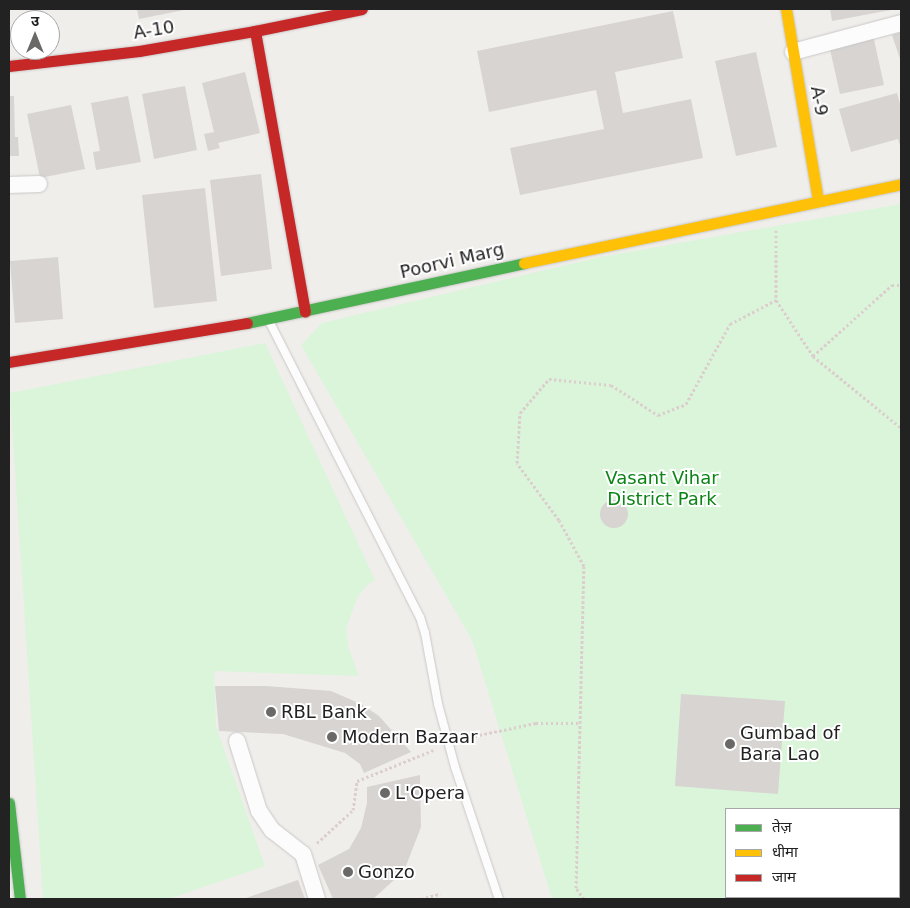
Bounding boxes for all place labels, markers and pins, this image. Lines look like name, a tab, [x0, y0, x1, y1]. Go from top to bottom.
place label: RBL Bank	[281, 701, 367, 723]
marker: RBL Bank	[265, 706, 277, 718]
place label: Gumbad of Bara Lao	[740, 723, 840, 766]
place label: Modern Bazaar	[342, 726, 478, 748]
marker: Modern Bazaar	[326, 731, 338, 743]
marker: Gumbad of Bara Lao	[724, 738, 736, 750]
place label: L'Opera	[395, 782, 465, 804]
marker: L'Opera	[379, 787, 391, 799]
place label: Gonzo	[358, 861, 415, 883]
marker: Gonzo	[342, 866, 354, 878]

